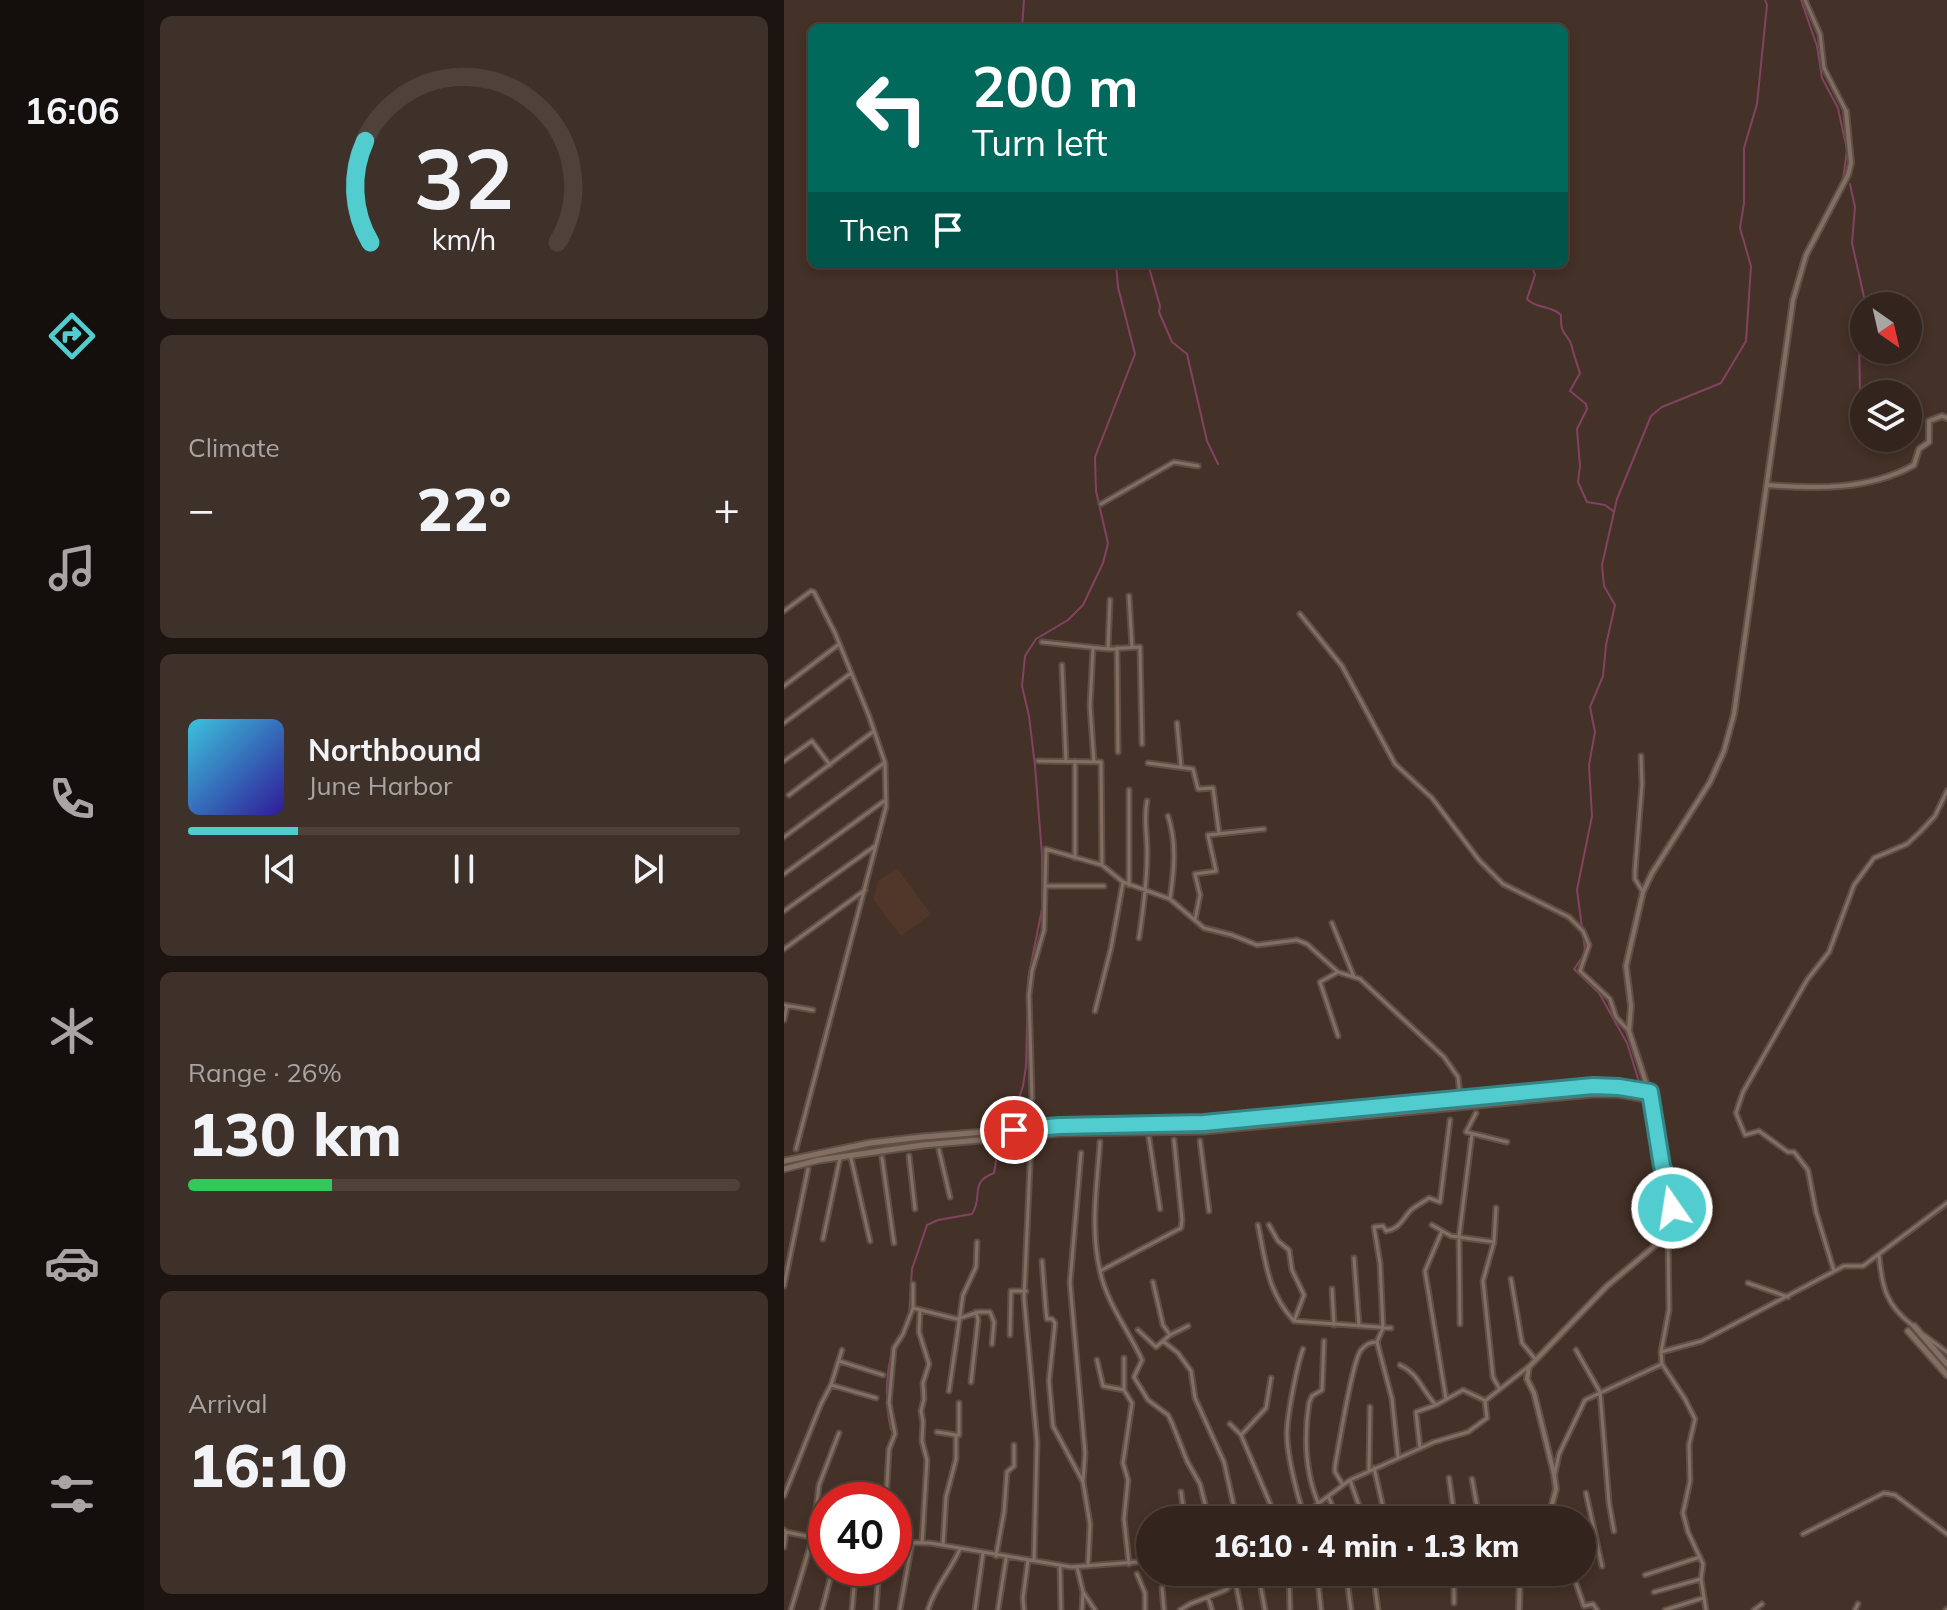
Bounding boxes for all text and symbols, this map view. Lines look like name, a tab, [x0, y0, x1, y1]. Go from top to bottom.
text: 200 m	[972, 51, 1139, 121]
icon: left	[840, 56, 944, 160]
text: 16:06	[24, 88, 120, 133]
text: Turn left	[972, 120, 1108, 165]
text: 32	[414, 125, 514, 230]
icon: arrive	[926, 208, 970, 252]
text: Then	[840, 211, 910, 249]
text: km/h	[432, 222, 496, 258]
north arrow	[1850, 292, 1922, 364]
map controls	[1850, 292, 1922, 452]
icon: directions	[44, 308, 100, 364]
button: layers	[1850, 380, 1922, 452]
text: Climate	[188, 431, 280, 464]
text: 22°	[416, 471, 512, 546]
text: −	[188, 481, 214, 536]
text: +	[714, 481, 740, 536]
icon: music	[44, 540, 100, 596]
text: Northbound	[308, 731, 481, 769]
text: June Harbor	[308, 769, 453, 802]
icon: phone	[44, 771, 100, 827]
icon: previous	[258, 847, 302, 891]
icon: pause	[442, 847, 486, 891]
icon: next	[626, 847, 670, 891]
icon: climate	[44, 1003, 100, 1059]
text: Range · 26%	[188, 1056, 342, 1089]
text: 130 km	[188, 1096, 402, 1171]
pin	[980, 1096, 1048, 1164]
icon: arrive	[992, 1108, 1036, 1152]
position arrow	[1630, 1166, 1714, 1250]
icon: car	[44, 1235, 100, 1291]
text: Arrival	[188, 1387, 268, 1420]
text: 16:10	[188, 1427, 348, 1502]
icon: filters	[44, 1466, 100, 1522]
speed limit sign: 40	[808, 1482, 912, 1586]
text: 16:10 · 4 min · 1.3 km	[1213, 1527, 1519, 1565]

